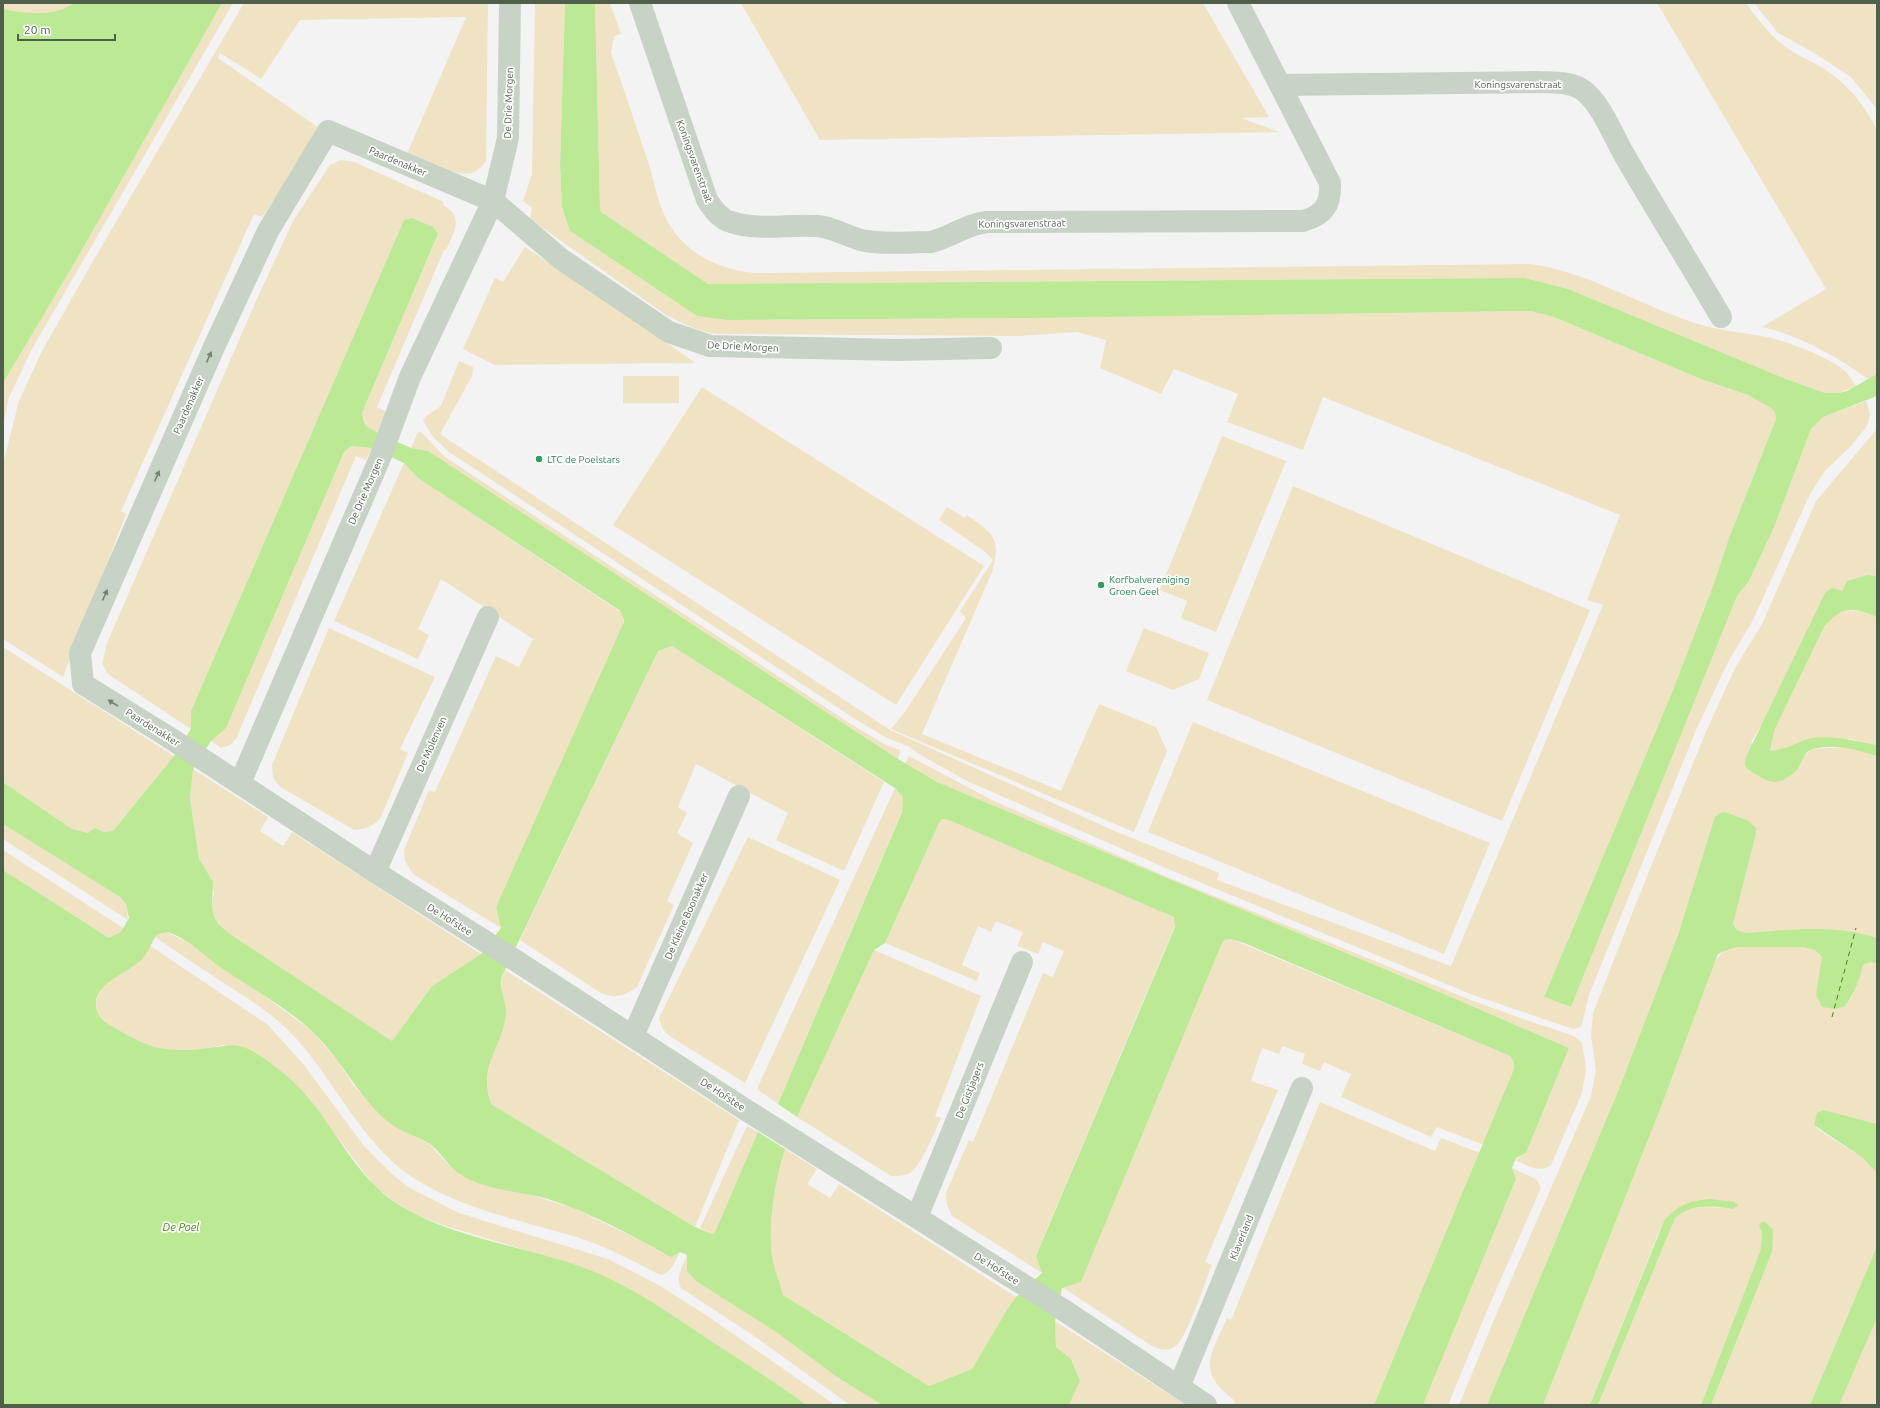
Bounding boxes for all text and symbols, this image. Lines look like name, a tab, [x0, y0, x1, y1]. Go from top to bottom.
scale bar	[18, 16, 115, 42]
text: 20 m	[24, 23, 51, 36]
street label: De Drie Morgen	[502, 67, 515, 139]
street label: Koningsvarenstraat	[1474, 79, 1562, 90]
street label: Koningsvarenstraat	[674, 118, 715, 204]
street label: Paardenakker	[367, 144, 428, 179]
street label: Koningsvarenstraat	[978, 217, 1066, 230]
street label: De Drie Morgen	[707, 339, 779, 354]
one-way arrow	[207, 350, 213, 362]
street label: Paardenakker	[171, 375, 206, 435]
marker: LTC de Poelstars	[534, 454, 544, 464]
place label: LTC de Poelstars	[547, 454, 620, 465]
street label: De Drie Morgen	[346, 456, 385, 526]
one-way arrow	[155, 469, 161, 481]
place label: Korfbalvereniging Groen Geel	[1109, 574, 1189, 597]
marker: Korfbalvereniging Groen Geel	[1096, 580, 1106, 590]
one-way arrow	[102, 589, 109, 601]
one-way arrow	[107, 699, 119, 706]
street label: Paardenakker	[124, 706, 182, 748]
street label: De Molenven	[414, 715, 449, 774]
street label: De Kleine Boonakker	[662, 871, 711, 961]
street label: De Hofstee	[425, 901, 474, 938]
street label: De Gistjagers	[953, 1061, 986, 1120]
street label: De Hofstee	[698, 1076, 747, 1113]
street label: Klaverland	[1227, 1213, 1255, 1261]
water label: De Poel	[163, 1221, 199, 1233]
street label: De Hofstee	[972, 1250, 1021, 1287]

